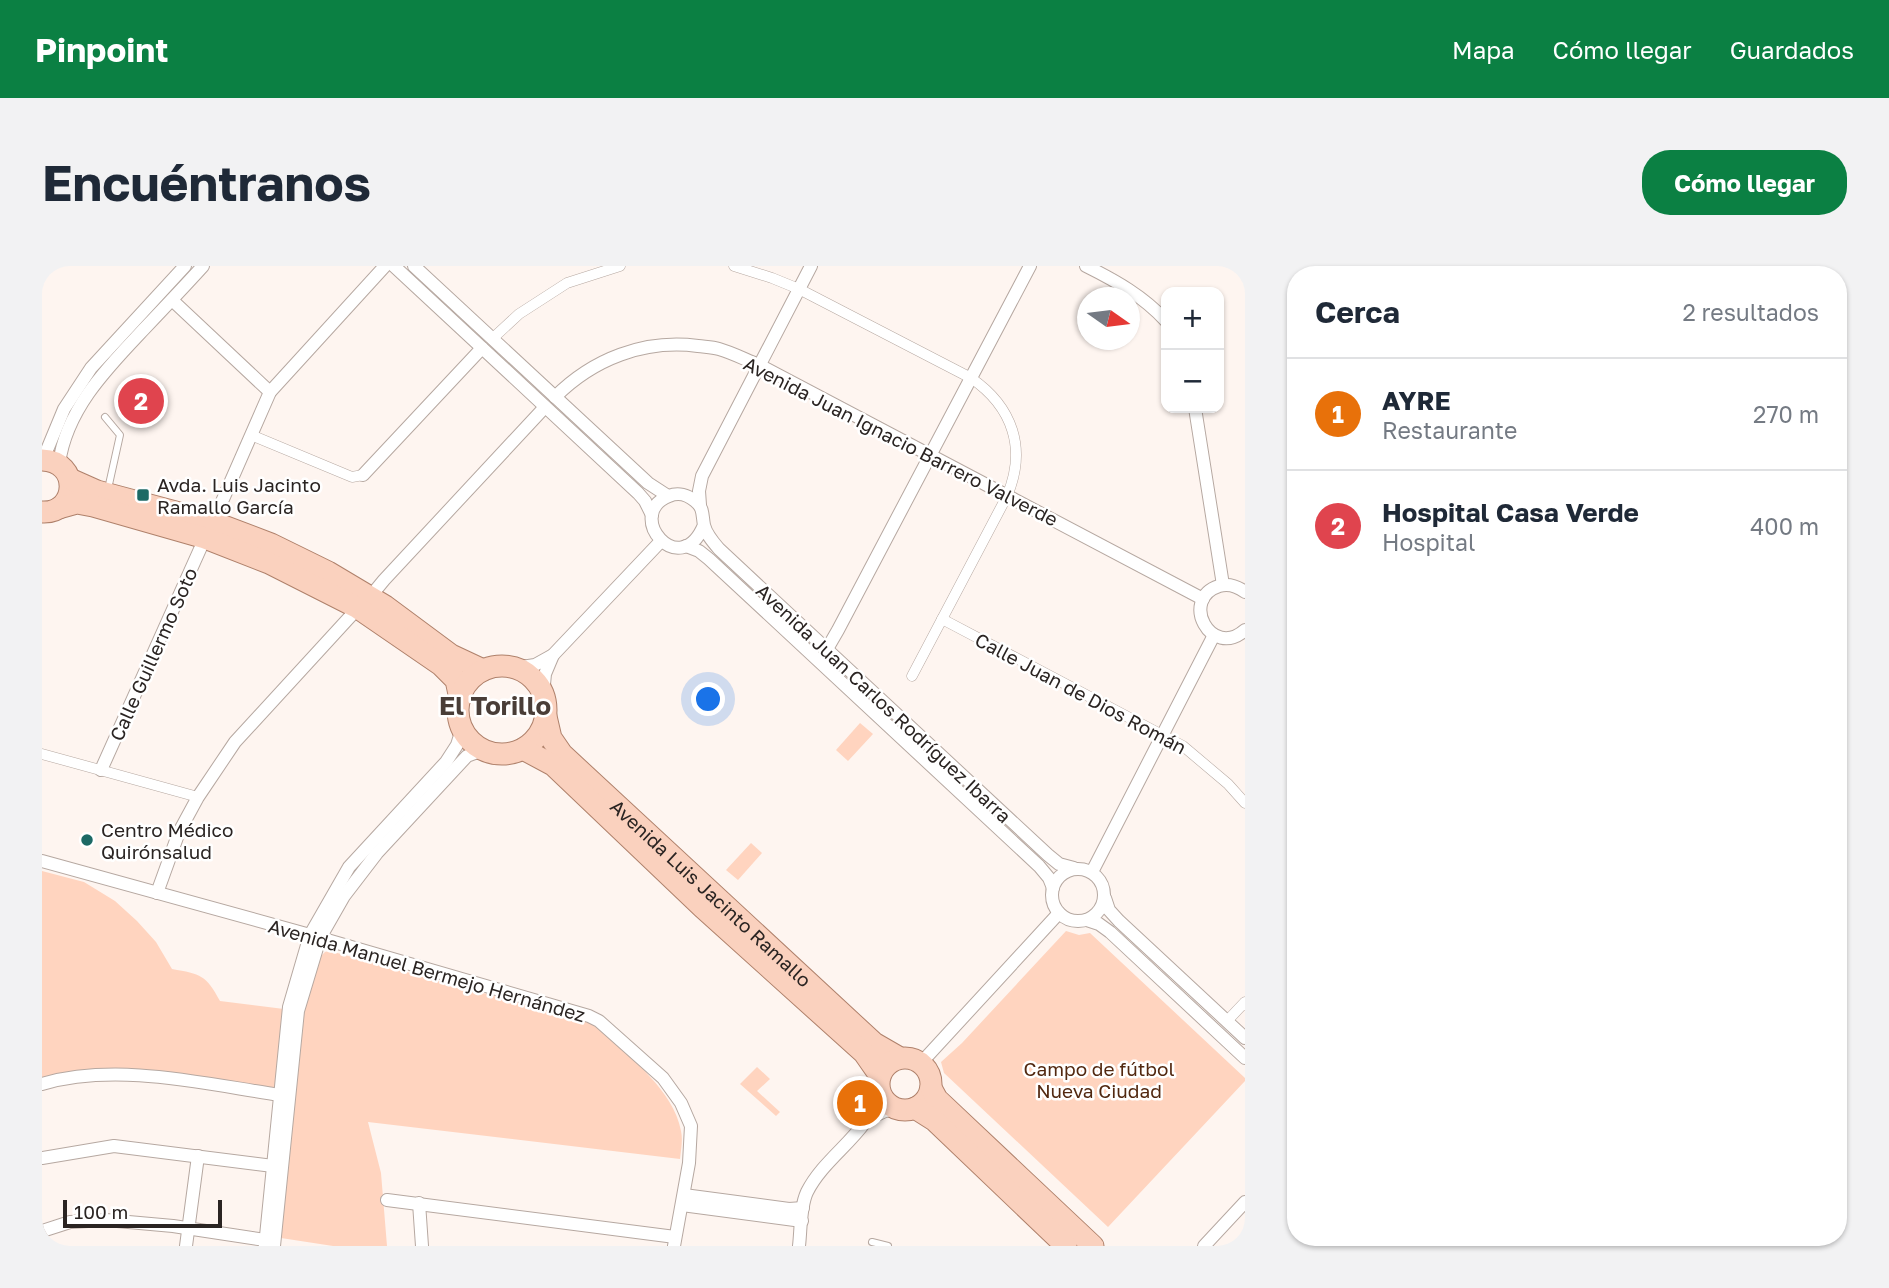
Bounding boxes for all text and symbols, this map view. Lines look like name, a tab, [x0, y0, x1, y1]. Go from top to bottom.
text: Pinpoint	[35, 30, 168, 69]
text: Mapa	[1452, 35, 1515, 64]
text: Cómo llegar	[1553, 35, 1692, 64]
text: Guardados	[1730, 35, 1854, 64]
button: Cómo llegar	[1642, 150, 1847, 215]
text: Encuéntranos	[42, 153, 371, 212]
north arrow	[1077, 287, 1140, 350]
map controls	[1161, 287, 1224, 413]
button: +	[1161, 287, 1224, 350]
text: Cerca	[1315, 294, 1400, 330]
text: 2 resultados	[1682, 298, 1819, 326]
button: −	[1161, 350, 1224, 413]
street label: Avenida Juan Ignacio Barrero Valverde	[740, 351, 1062, 531]
pin: 2	[118, 375, 164, 427]
text: AYRE	[1382, 385, 1451, 416]
text: 1	[1332, 400, 1344, 428]
text: 270 m	[1753, 400, 1819, 428]
text: Restaurante	[1382, 416, 1517, 444]
place label: Avda. Luis Jacinto Ramallo García	[157, 473, 321, 518]
marker: Avda. Luis Jacinto Ramallo García	[135, 487, 151, 503]
text: Hospital Casa Verde	[1382, 497, 1639, 528]
text: 2	[1331, 512, 1345, 540]
text: 400 m	[1750, 512, 1819, 540]
text: Hospital	[1382, 528, 1475, 556]
street label: Calle Guillermo Soto	[104, 564, 202, 744]
street label: Avenida Juan Carlos Rodríguez Ibarra	[752, 579, 1016, 827]
street label: Calle Juan de Dios Román	[971, 627, 1191, 759]
your location	[691, 682, 725, 716]
district label: El Torillo	[439, 690, 551, 721]
street label: Avenida Luis Jacinto Ramallo	[606, 794, 817, 991]
place label: Centro Médico Quirónsalud	[101, 818, 233, 863]
marker: Centro Médico Quirónsalud	[79, 832, 95, 848]
street label: Avenida Manuel Bermejo Hernández	[266, 914, 588, 1026]
park label: Campo de fútbol Nueva Ciudad	[1024, 1057, 1174, 1102]
pin: 1	[837, 1077, 883, 1129]
scale bar	[63, 1197, 222, 1229]
text: 100 m	[74, 1200, 128, 1223]

